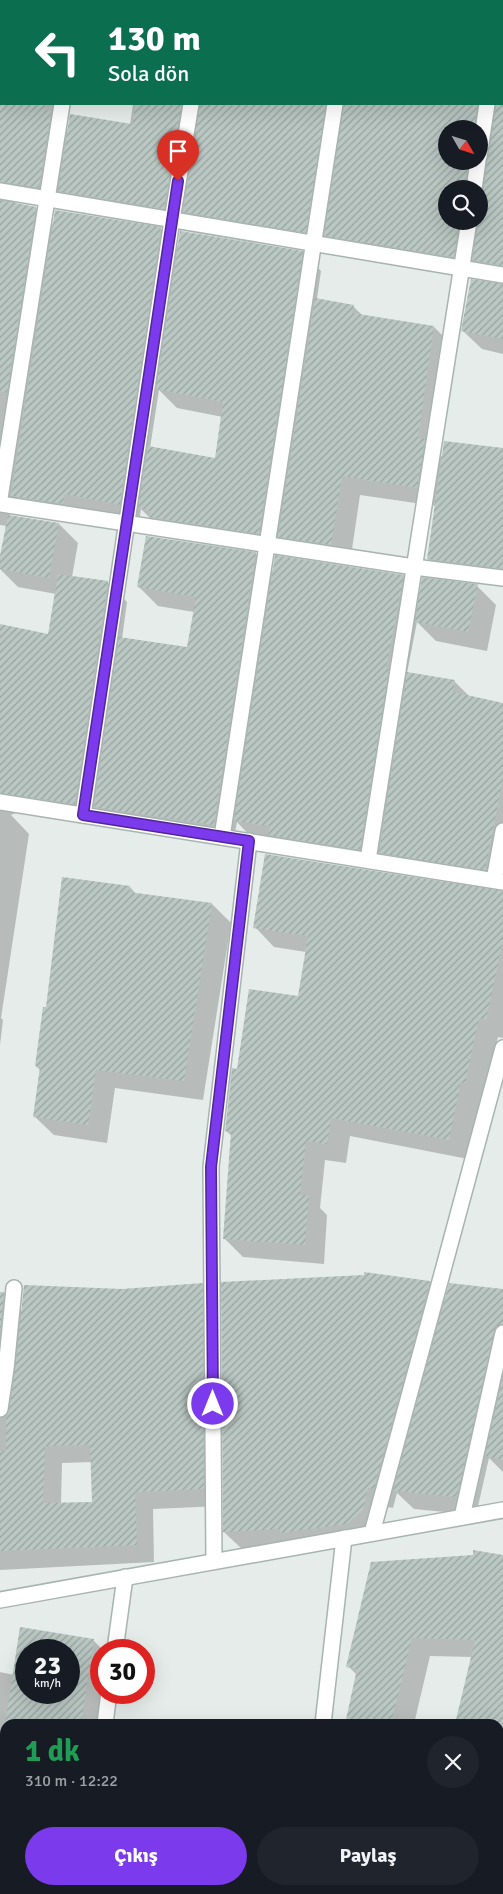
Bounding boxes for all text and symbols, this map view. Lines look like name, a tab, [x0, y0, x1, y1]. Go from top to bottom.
text: 130 m	[108, 17, 201, 60]
icon: left	[25, 20, 90, 85]
text: Sola dön	[108, 60, 189, 87]
north arrow	[438, 120, 488, 170]
map controls	[438, 120, 488, 230]
pin	[157, 130, 199, 181]
icon: arrive	[164, 137, 192, 165]
button: search	[438, 180, 488, 230]
position arrow	[186, 1377, 238, 1429]
speed limit sign: 30	[90, 1639, 155, 1704]
text: 23	[34, 1650, 61, 1681]
text: km/h	[34, 1676, 61, 1691]
text: 1 dk	[25, 1733, 80, 1770]
button: close	[427, 1736, 479, 1788]
text: 310 m · 12:22	[25, 1771, 118, 1791]
button: Çıkış	[25, 1827, 247, 1885]
button: Paylaş	[257, 1827, 479, 1885]

